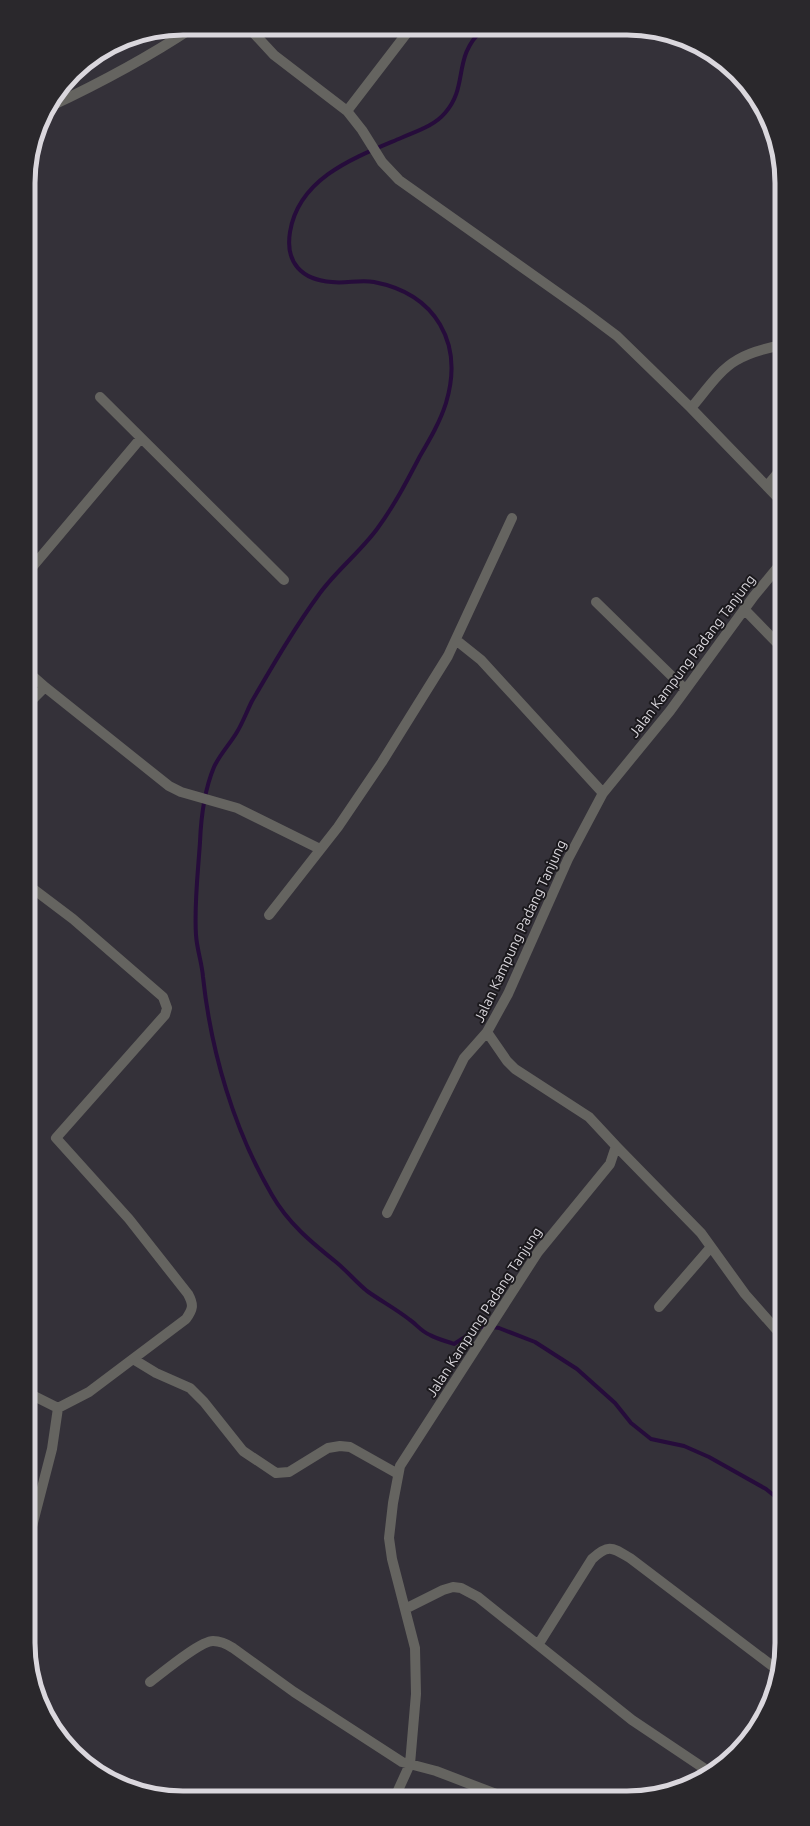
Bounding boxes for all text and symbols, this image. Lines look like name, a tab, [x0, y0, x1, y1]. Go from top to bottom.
street label: Jalan Kampung Padang Tanjung	[626, 572, 758, 740]
street label: Jalan Kampung Padang Tanjung	[471, 837, 569, 1025]
street label: Jalan Kampung Padang Tanjung	[423, 1224, 545, 1400]

